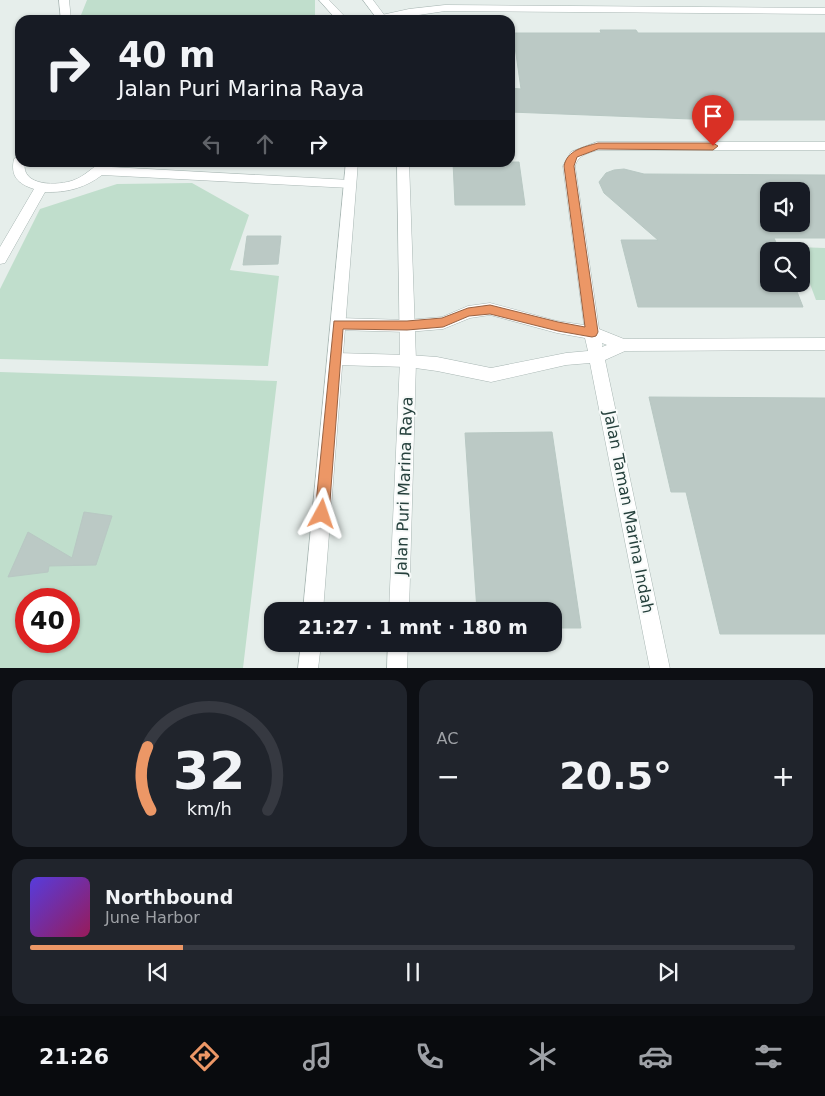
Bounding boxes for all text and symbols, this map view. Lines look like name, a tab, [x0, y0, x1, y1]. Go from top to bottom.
icon: right	[35, 35, 100, 100]
text: 40 m	[118, 35, 215, 75]
text: Jalan Puri Marina Raya	[118, 76, 364, 101]
pin	[692, 95, 734, 146]
icon: arrive	[699, 102, 727, 130]
icon: left	[198, 130, 226, 158]
icon: ahead	[251, 130, 279, 158]
icon: right	[304, 130, 332, 158]
map controls	[760, 182, 810, 292]
button: sound	[760, 182, 810, 232]
button: search	[760, 242, 810, 292]
street label: Jalan Puri Marina Raya	[391, 396, 417, 577]
street label: Jalan Taman Marina Indah	[600, 408, 658, 615]
position arrow	[295, 487, 347, 539]
speed limit sign: 40	[15, 588, 80, 653]
text: 21:27 · 1 mnt · 180 m	[298, 616, 528, 638]
text: AC	[437, 729, 458, 748]
text: 32	[173, 741, 245, 801]
text: 20.5°	[559, 754, 672, 798]
text: −	[437, 760, 460, 793]
text: +	[772, 760, 795, 793]
text: km/h	[187, 798, 232, 819]
text: Northbound	[105, 886, 233, 908]
text: June Harbor	[105, 908, 200, 927]
icon: previous	[144, 958, 172, 986]
icon: pause	[399, 958, 427, 986]
icon: next	[654, 958, 682, 986]
icon: directions	[187, 1039, 222, 1074]
icon: music	[300, 1039, 335, 1074]
icon: phone	[412, 1039, 447, 1074]
icon: climate	[525, 1039, 560, 1074]
icon: car	[638, 1039, 673, 1074]
icon: filters	[751, 1039, 786, 1074]
text: 21:26	[39, 1044, 109, 1069]

